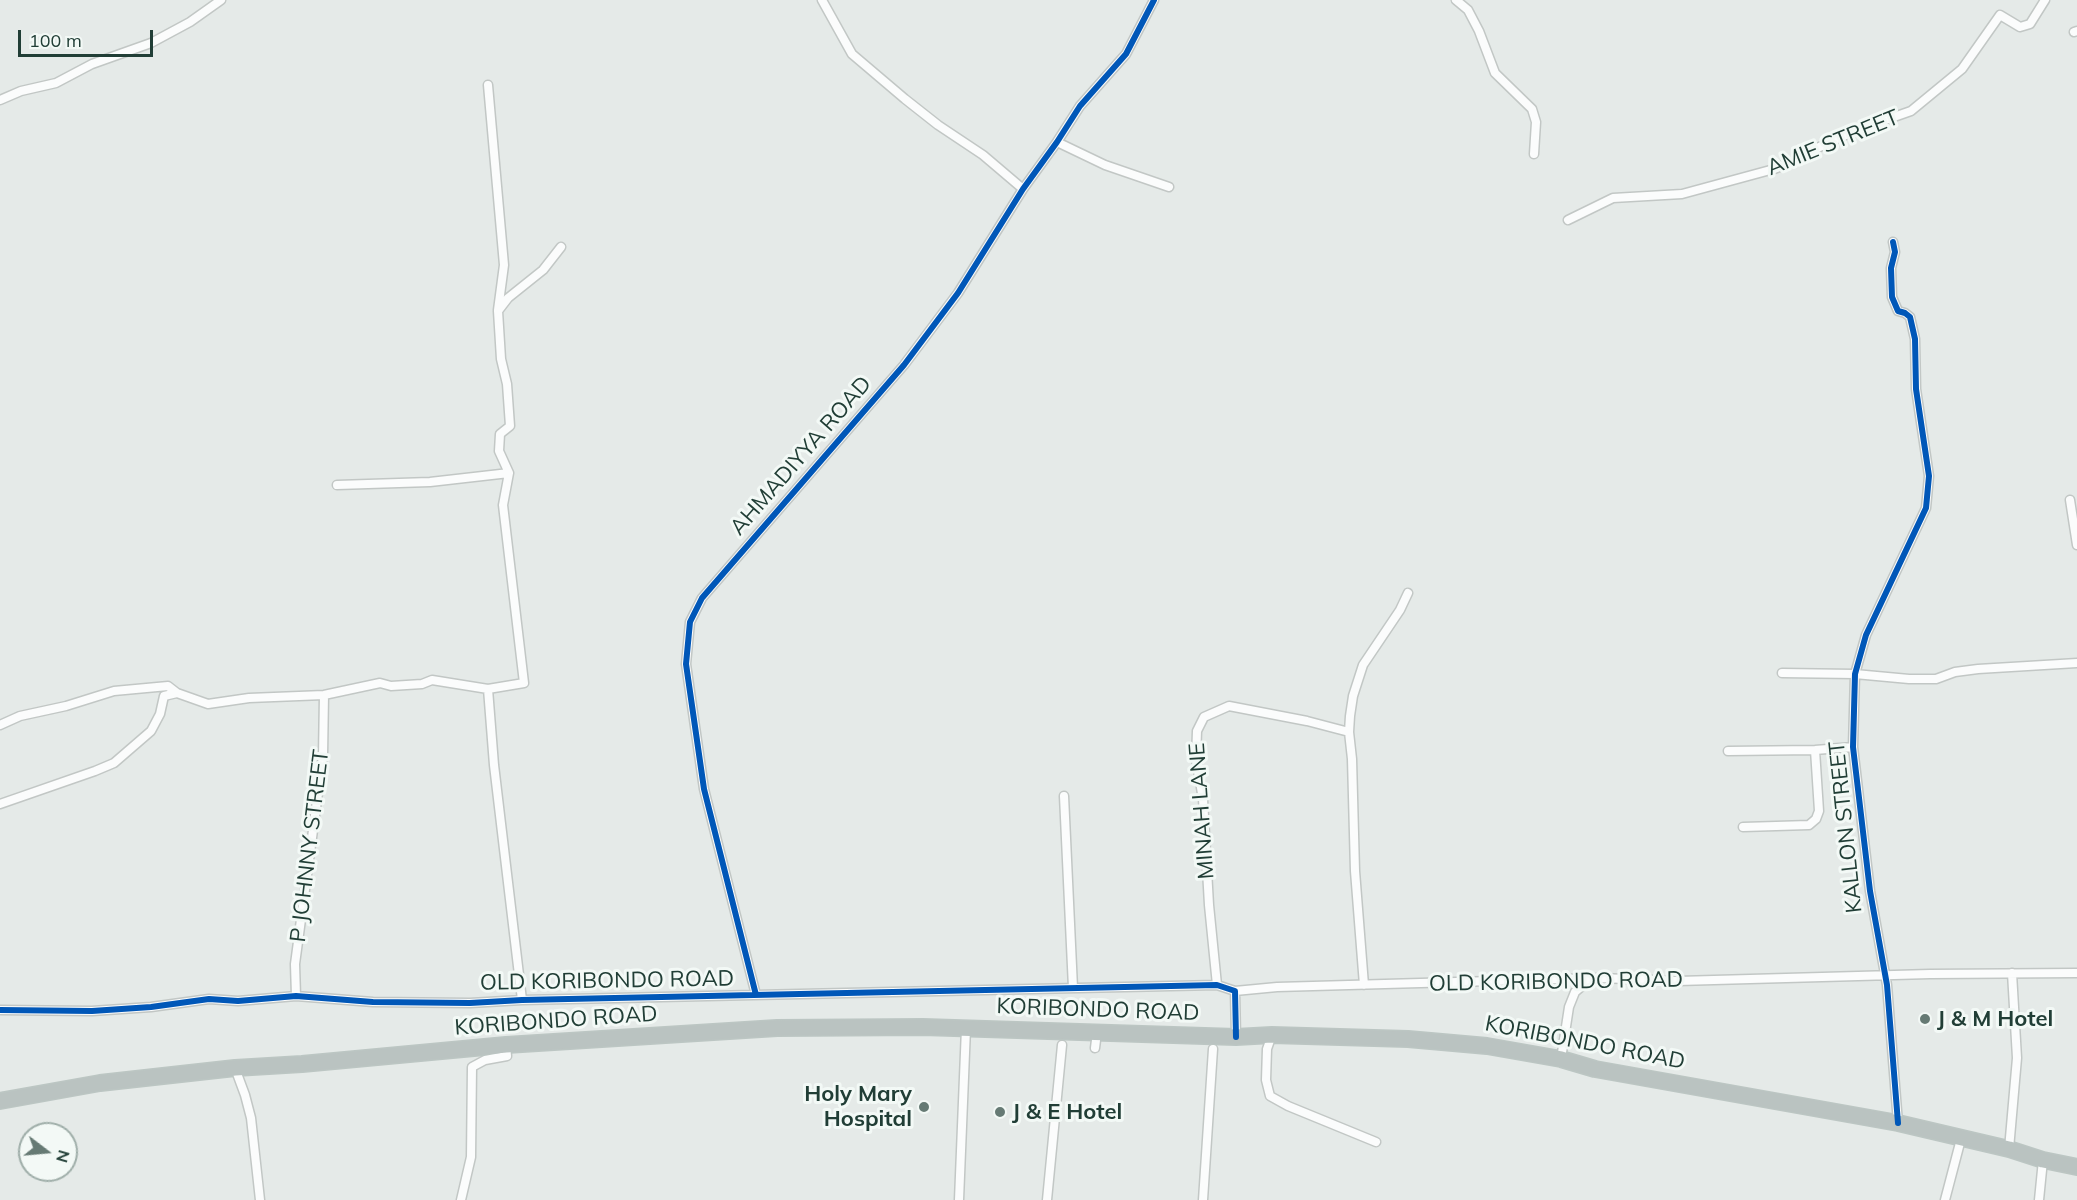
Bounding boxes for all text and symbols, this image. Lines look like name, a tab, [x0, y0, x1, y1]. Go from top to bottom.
scale bar	[21, 18, 156, 56]
text: 100 m	[29, 29, 82, 52]
street label: AMIE STREET	[1763, 105, 1903, 181]
street label: AHMADIYYA ROAD	[725, 371, 877, 541]
street label: KALLON STREET	[1824, 740, 1868, 914]
street label: MINAH LANE	[1184, 742, 1220, 880]
street label: P JOHNNY STREET	[285, 748, 335, 944]
street label: OLD KORIBONDO ROAD	[480, 966, 734, 996]
street label: OLD KORIBONDO ROAD	[1429, 967, 1683, 997]
street label: KORIBONDO ROAD	[996, 993, 1200, 1027]
street label: KORIBONDO ROAD	[454, 1001, 658, 1041]
place label: J & M Hotel	[1937, 1006, 2053, 1032]
street label: KORIBONDO ROAD	[1483, 1011, 1687, 1075]
marker: J & M Hotel	[1918, 1012, 1932, 1026]
place label: Holy Mary Hospital	[804, 1081, 912, 1132]
place label: J & E Hotel	[1012, 1099, 1122, 1125]
marker: Holy Mary Hospital	[917, 1100, 931, 1114]
marker: J & E Hotel	[993, 1105, 1007, 1119]
north arrow	[18, 1122, 78, 1182]
text: N	[52, 1148, 75, 1165]

